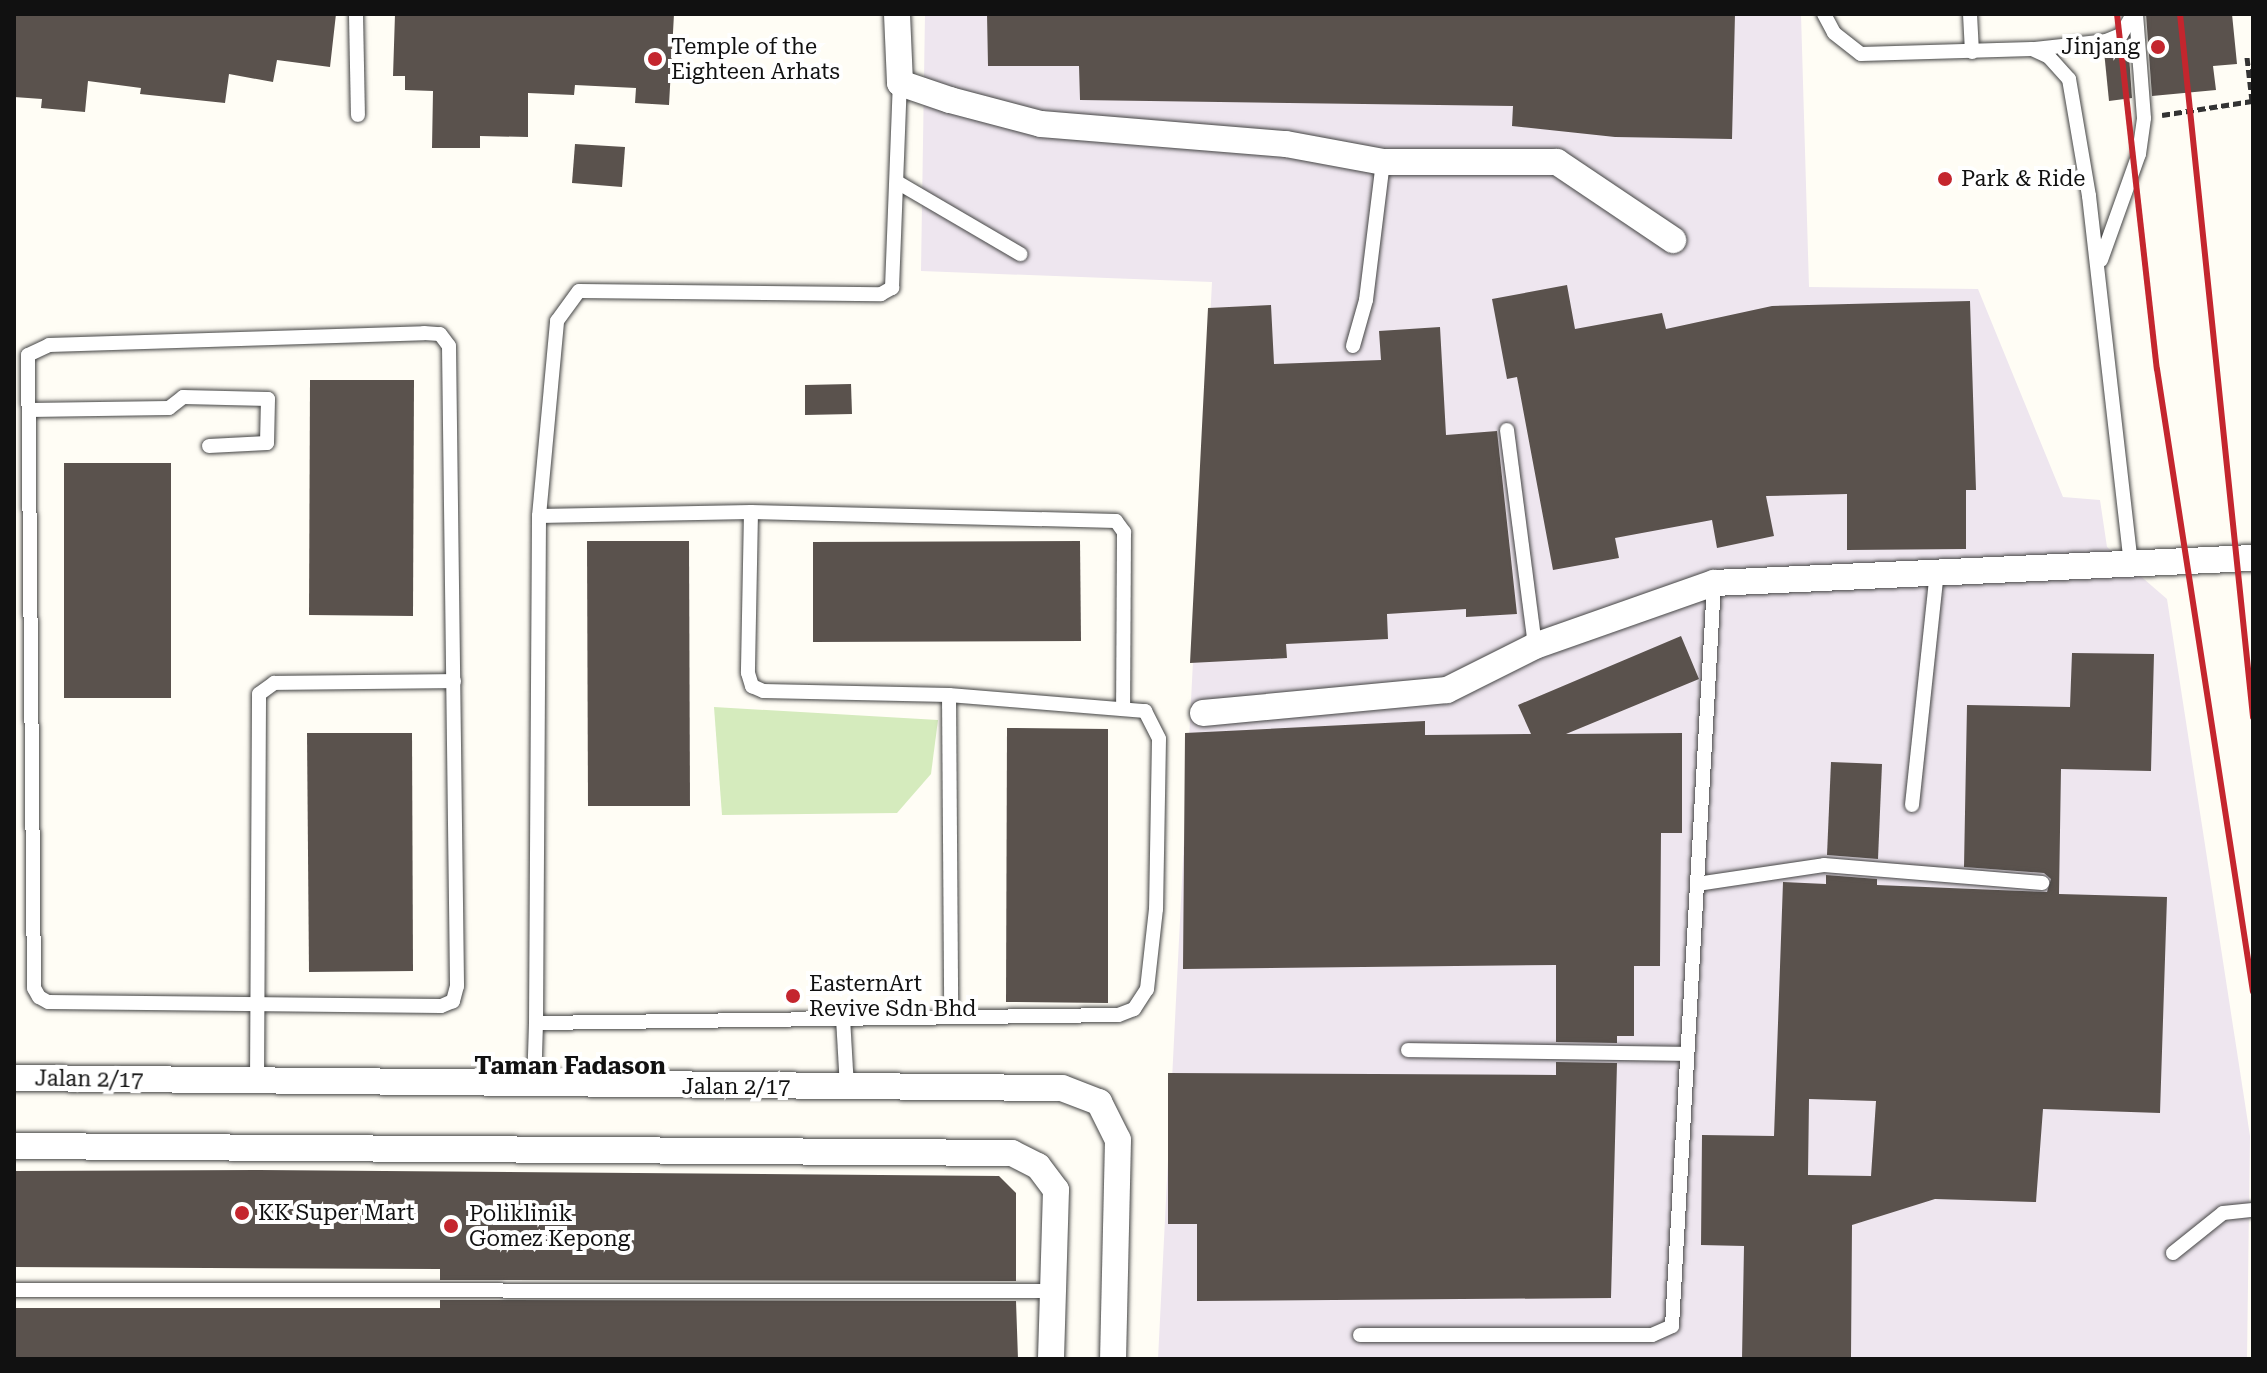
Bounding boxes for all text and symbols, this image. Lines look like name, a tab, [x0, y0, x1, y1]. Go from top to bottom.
place label: Temple of the Eighteen Arhats	[671, 33, 840, 84]
place label: Jinjang	[2061, 34, 2140, 60]
marker: Jinjang	[2147, 36, 2169, 58]
marker: Temple of the Eighteen Arhats	[646, 50, 664, 68]
place label: Park & Ride	[1961, 166, 2085, 192]
marker: Park & Ride	[1936, 170, 1954, 188]
place label: EasternArt Revive Sdn Bhd	[809, 970, 976, 1022]
marker: EasternArt Revive Sdn Bhd	[784, 987, 802, 1005]
district label: Taman Fadason	[474, 1053, 666, 1081]
street label: Jalan 2/17	[35, 1065, 143, 1093]
street label: Jalan 2/17	[682, 1074, 790, 1100]
place label: KK Super Mart	[258, 1200, 414, 1226]
place label: Poliklinik Gomez Kepong	[469, 1200, 630, 1252]
marker: KK Super Mart	[233, 1204, 251, 1222]
marker: Poliklinik Gomez Kepong	[440, 1215, 462, 1237]

